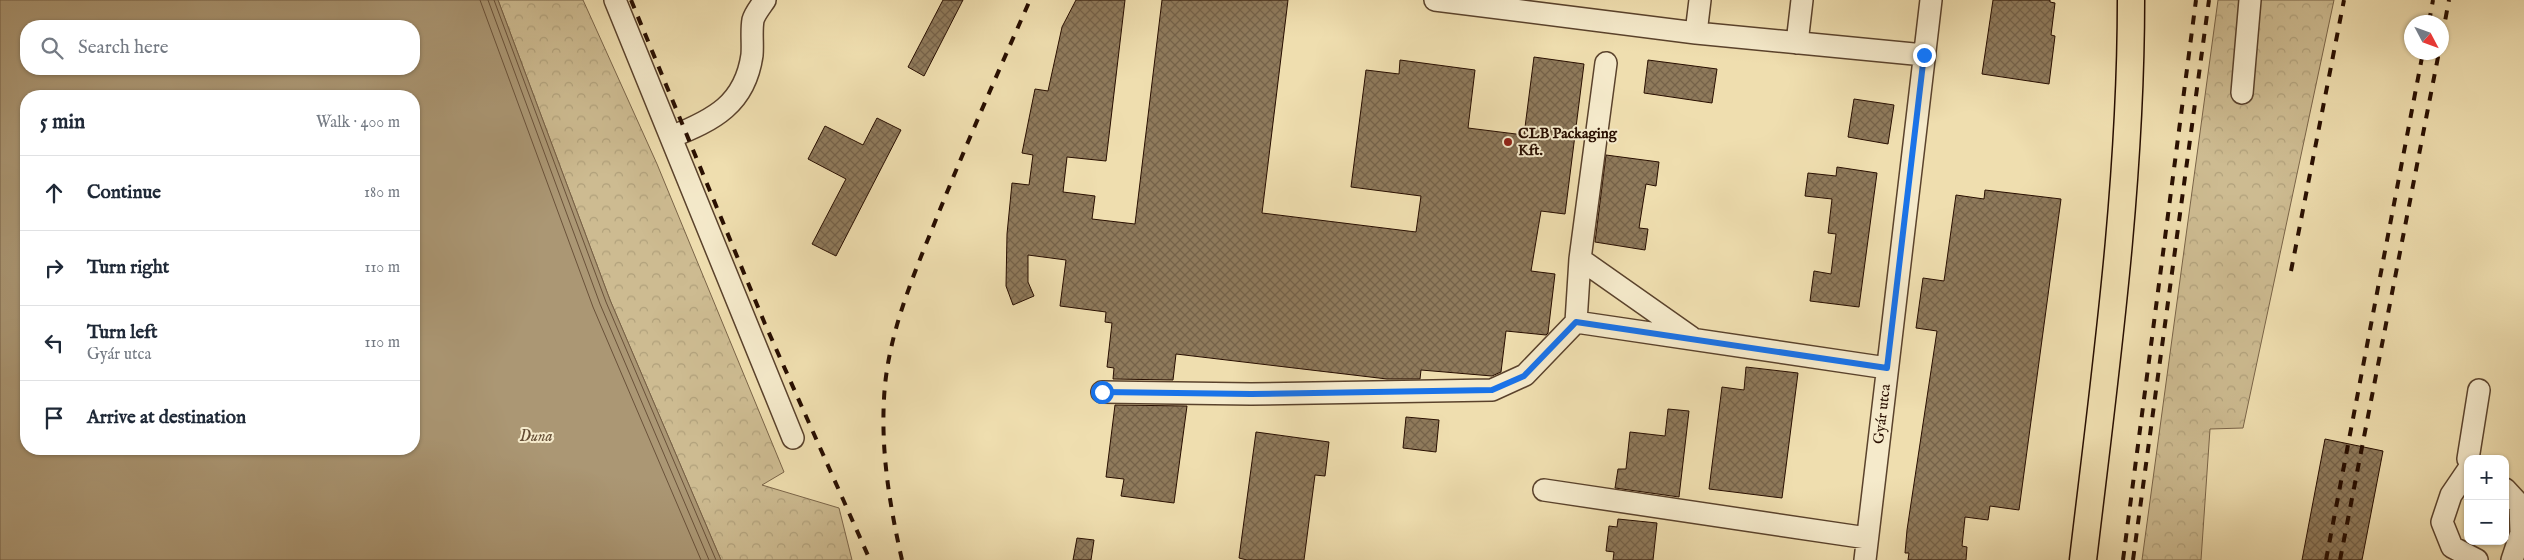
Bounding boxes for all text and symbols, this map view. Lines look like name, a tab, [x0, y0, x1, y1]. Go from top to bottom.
north arrow	[2404, 15, 2449, 60]
search box	[20, 20, 420, 75]
icon: search	[38, 34, 66, 62]
text: Search here	[78, 36, 169, 60]
route end	[1913, 44, 1936, 67]
text: 5 min	[40, 109, 85, 136]
text: Walk · 400 m	[316, 113, 400, 133]
place label: CLB Packaging Kft.	[1518, 124, 1618, 160]
marker: CLB Packaging Kft.	[1502, 136, 1514, 148]
icon: ahead	[40, 179, 68, 207]
text: Continue	[87, 181, 161, 205]
text: 180 m	[364, 183, 400, 203]
icon: right	[40, 254, 68, 282]
text: Turn right	[87, 256, 169, 280]
text: 110 m	[364, 258, 400, 278]
text: Turn left	[87, 321, 158, 345]
icon: left	[40, 329, 68, 357]
text: 110 m	[364, 333, 400, 353]
text: Gyár utca	[87, 345, 151, 365]
route start	[1091, 381, 1114, 404]
street label: Gyár utca	[1869, 382, 1895, 445]
icon: arrive	[40, 404, 68, 432]
text: Arrive at destination	[87, 406, 246, 430]
water label: Duna	[519, 427, 553, 447]
map controls	[2464, 455, 2509, 545]
button: +	[2464, 455, 2509, 500]
button: −	[2464, 500, 2509, 545]

